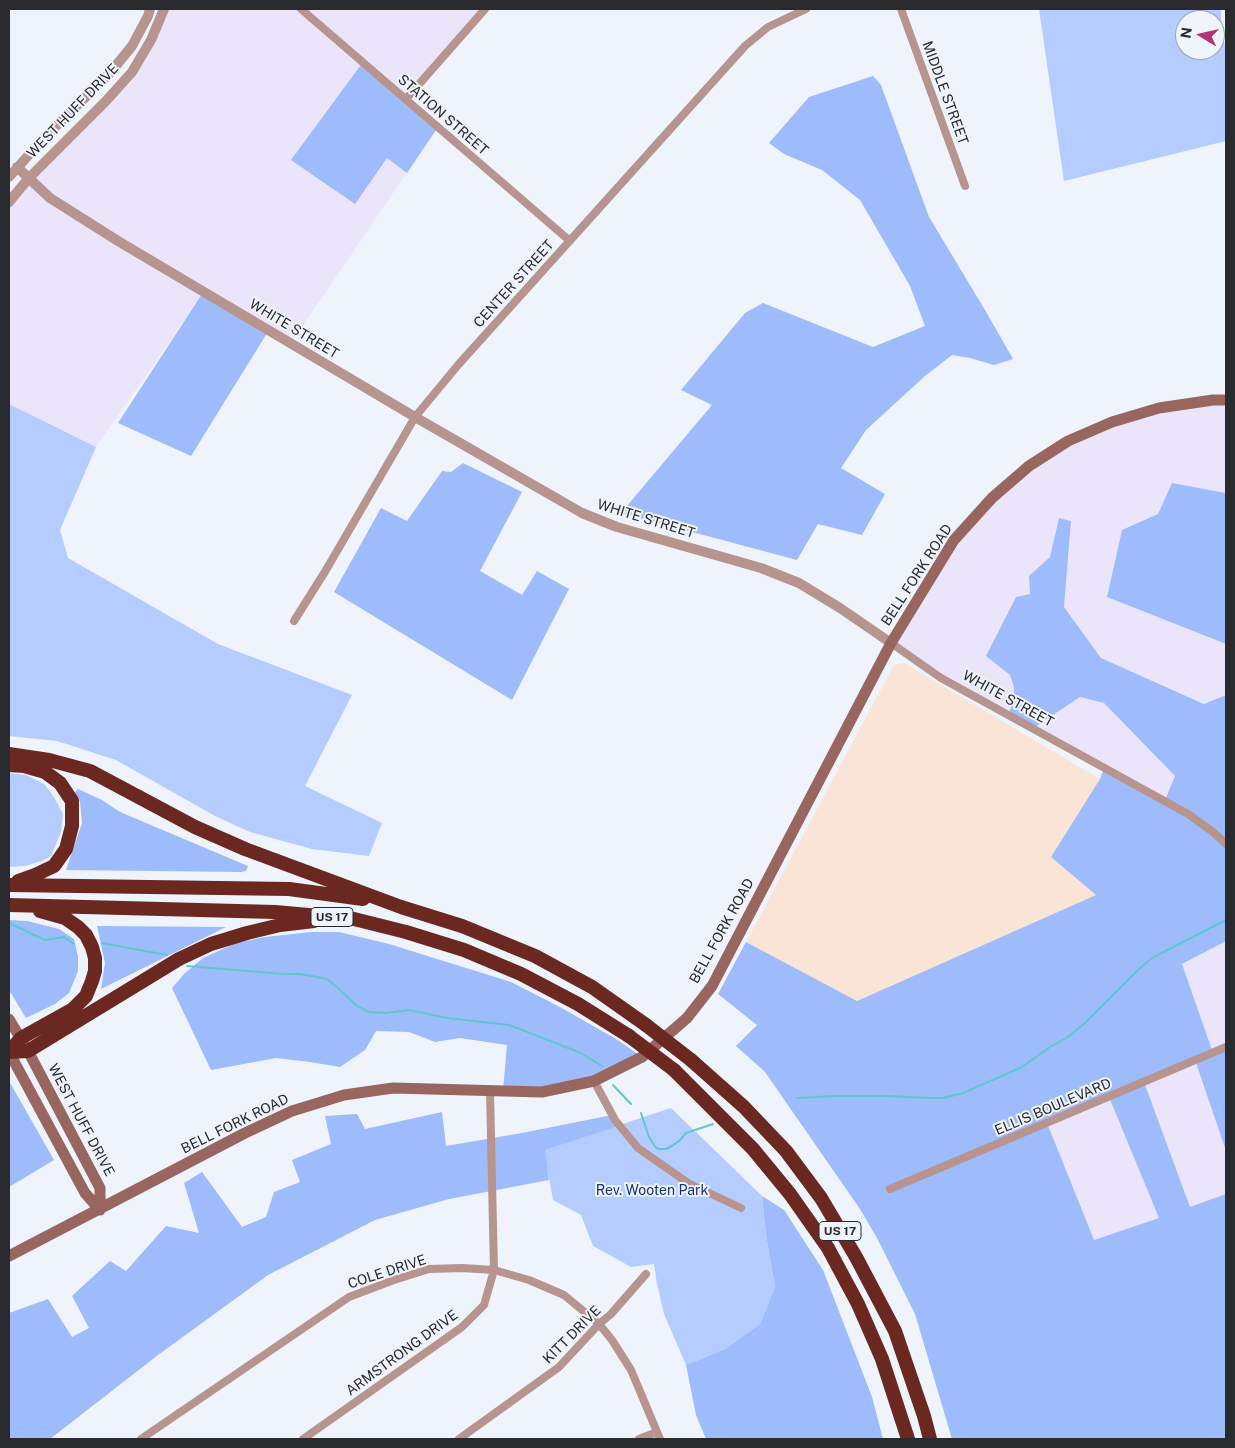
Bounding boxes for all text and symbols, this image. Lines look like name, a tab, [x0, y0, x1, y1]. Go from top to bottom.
north arrow	[1175, 10, 1225, 60]
text: N	[1177, 26, 1195, 39]
street label: MIDDLE STREET	[918, 39, 972, 147]
street label: WEST HUFF DRIVE	[24, 60, 122, 162]
street label: STATION STREET	[394, 71, 492, 159]
street label: CENTER STREET	[470, 237, 558, 331]
street label: WHITE STREET	[246, 296, 342, 362]
street label: WHITE STREET	[595, 496, 697, 542]
street label: BELL FORK ROAD	[878, 521, 956, 629]
street label: WHITE STREET	[960, 667, 1056, 731]
street label: BELL FORK ROAD	[686, 875, 758, 987]
road number: US 17	[311, 908, 353, 926]
street label: WEST HUFF DRIVE	[44, 1061, 118, 1179]
street label: ELLIS BOULEVARD	[992, 1075, 1114, 1139]
street label: BELL FORK ROAD	[178, 1091, 292, 1157]
park label: Rev. Wooten Park	[596, 1183, 708, 1199]
road number: US 17	[819, 1222, 861, 1240]
street label: COLE DRIVE	[346, 1251, 428, 1293]
street label: KITT DRIVE	[539, 1302, 605, 1368]
street label: ARMSTRONG DRIVE	[343, 1307, 461, 1399]

